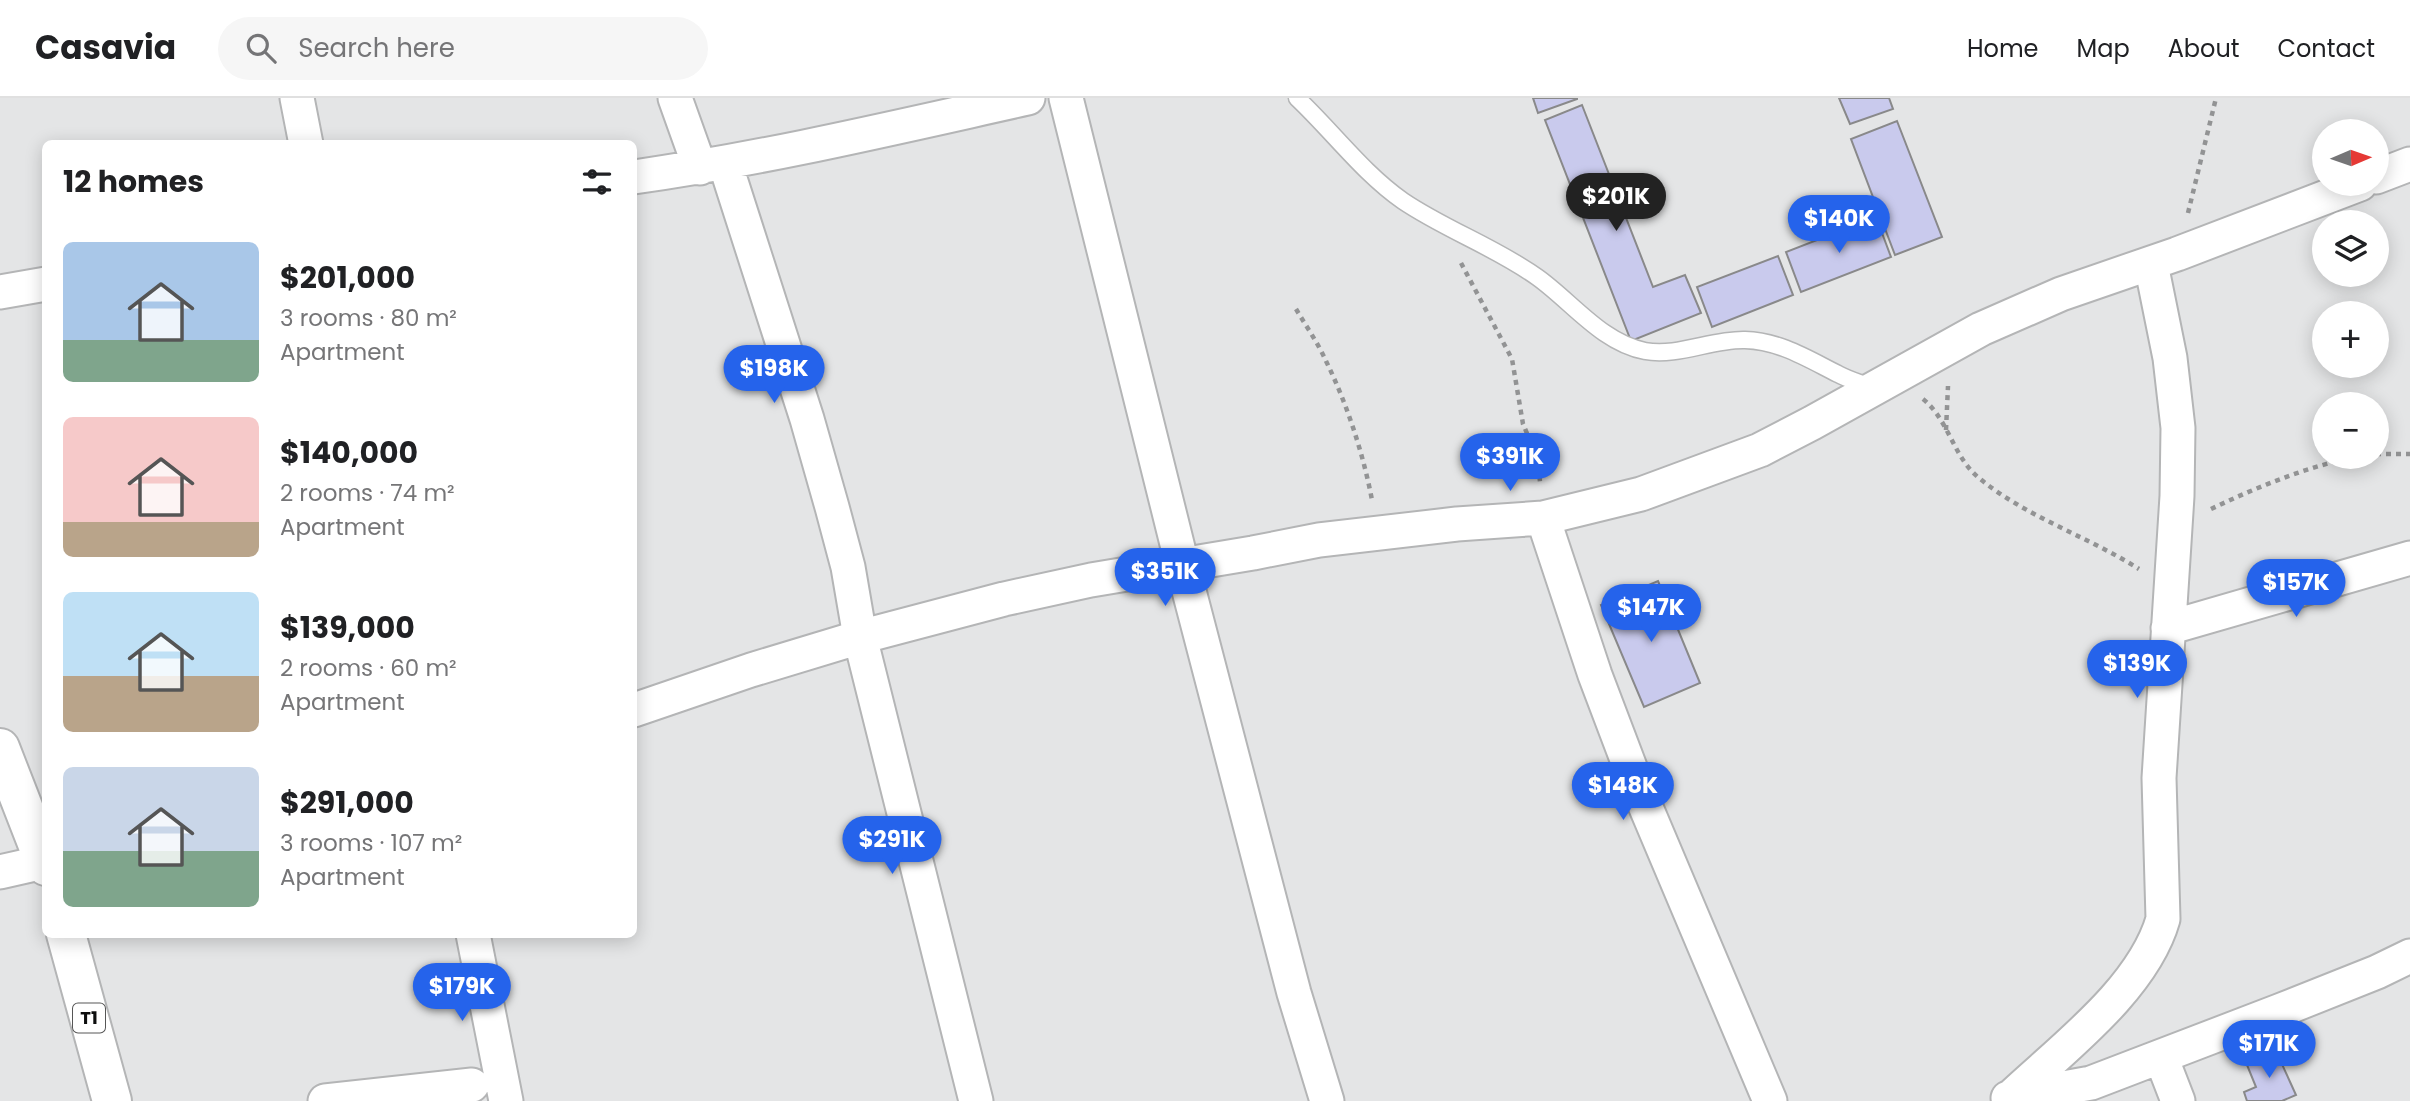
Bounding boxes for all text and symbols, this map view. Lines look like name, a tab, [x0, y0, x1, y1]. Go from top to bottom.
search box	[218, 17, 708, 80]
text: Casavia	[35, 24, 176, 71]
icon: search	[242, 29, 280, 67]
text: Search here	[298, 30, 455, 66]
text: Home	[1967, 32, 2039, 65]
text: Map	[2077, 32, 2130, 65]
text: About	[2168, 32, 2239, 65]
text: Contact	[2277, 32, 2375, 65]
north arrow	[2312, 119, 2389, 196]
map controls	[2312, 119, 2389, 469]
text: 12 homes	[63, 160, 204, 203]
icon: filters	[578, 163, 616, 201]
pin: $201K	[1567, 174, 1665, 233]
text: $201K	[1582, 180, 1650, 212]
pin: $140K	[1790, 195, 1888, 255]
text: $140K	[1804, 202, 1874, 234]
button: layers	[2312, 210, 2389, 287]
text: $201,000	[280, 256, 415, 299]
icon: home	[119, 270, 203, 354]
button: +	[2312, 301, 2389, 378]
text: 3 rooms · 80 m²	[280, 302, 457, 334]
text: Apartment	[280, 336, 405, 368]
pin: $198K	[725, 345, 823, 405]
text: $198K	[740, 352, 808, 384]
button: −	[2312, 392, 2389, 469]
text: $140,000	[280, 431, 418, 474]
pin: $391K	[1461, 434, 1559, 493]
text: $391K	[1476, 440, 1544, 472]
icon: home	[119, 445, 203, 529]
text: 2 rooms · 74 m²	[280, 477, 455, 509]
text: Apartment	[280, 511, 405, 543]
pin: $351K	[1116, 548, 1214, 608]
text: $351K	[1131, 555, 1199, 587]
pin: $157K	[2247, 560, 2345, 619]
text: $157K	[2262, 566, 2330, 598]
pin: $147K	[1602, 584, 1700, 644]
text: $147K	[1617, 591, 1685, 623]
text: $139,000	[280, 606, 415, 649]
icon: home	[119, 620, 203, 704]
pin: $139K	[2088, 640, 2186, 700]
text: $139K	[2103, 647, 2171, 679]
text: 2 rooms · 60 m²	[280, 652, 457, 684]
text: Apartment	[280, 686, 405, 718]
pin: $148K	[1574, 762, 1672, 822]
text: $148K	[1588, 769, 1658, 801]
text: $291,000	[280, 781, 414, 824]
icon: home	[119, 795, 203, 879]
pin: $291K	[843, 816, 941, 876]
text: $291K	[858, 823, 926, 855]
text: 3 rooms · 107 m²	[280, 827, 462, 859]
text: Apartment	[280, 861, 405, 893]
pin: $179K	[413, 964, 511, 1023]
text: $179K	[429, 970, 495, 1002]
road number: T1	[73, 1003, 105, 1032]
pin: $171K	[2220, 1020, 2318, 1080]
text: $171K	[2239, 1027, 2299, 1059]

